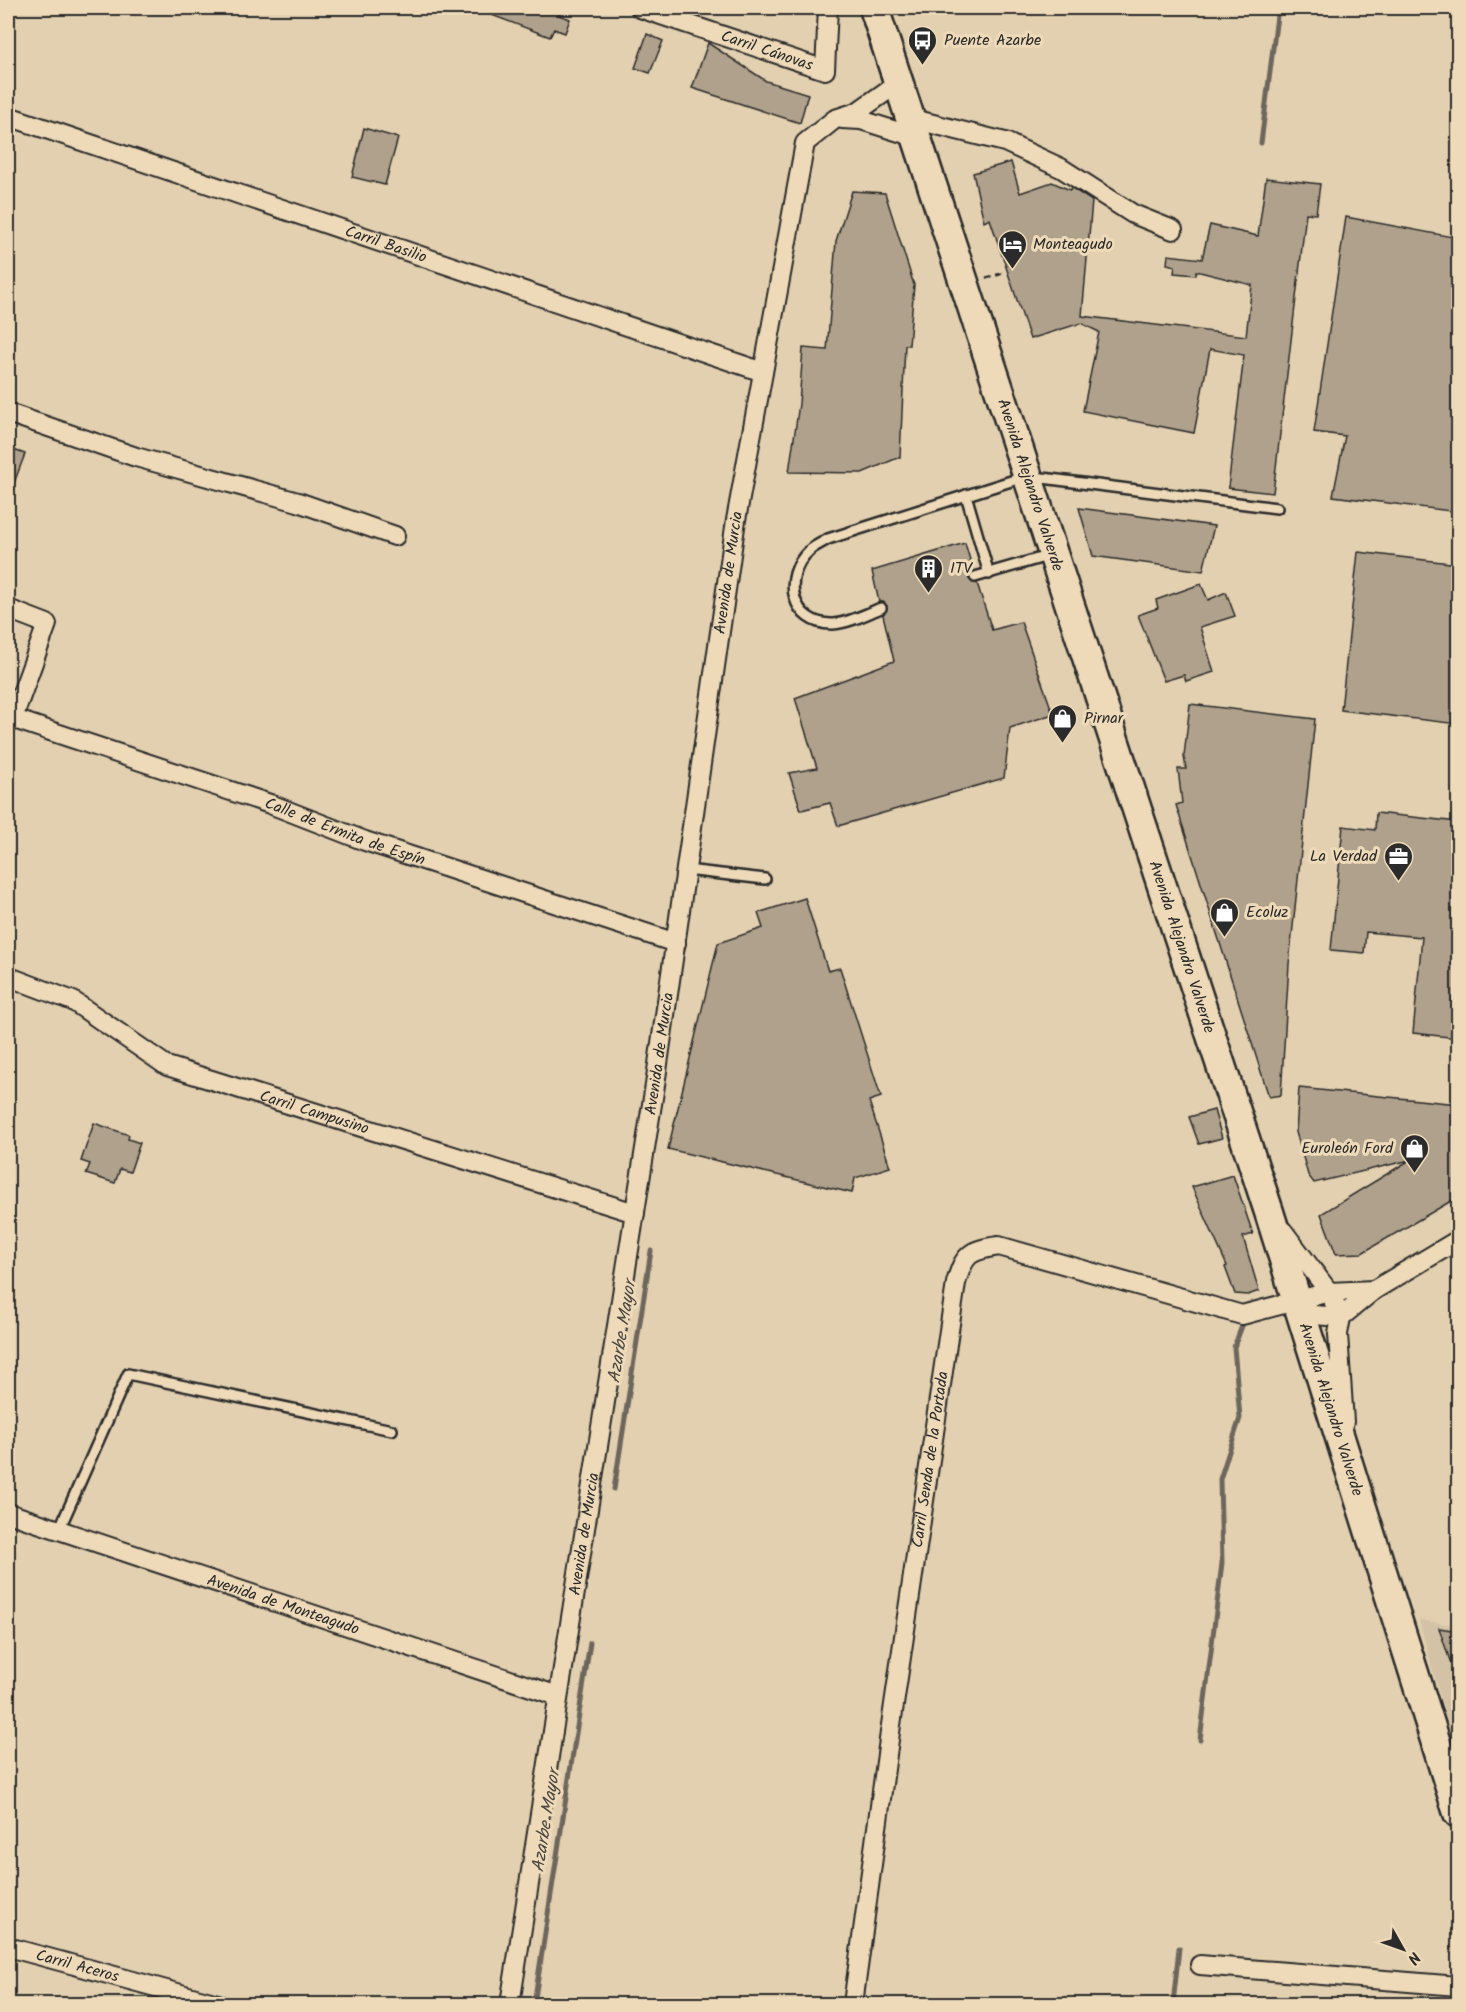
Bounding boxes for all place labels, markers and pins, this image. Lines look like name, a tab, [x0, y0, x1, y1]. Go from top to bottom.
bus stop icon: Puente Azarbe	[907, 24, 939, 66]
place label: Puente Azarbe	[944, 28, 1041, 53]
hotel icon: Monteagudo	[996, 228, 1028, 270]
place label: Monteagudo	[1033, 232, 1113, 257]
building icon: ITV	[913, 552, 945, 594]
place label: ITV	[950, 556, 974, 581]
shop icon: Pirnar	[1047, 702, 1079, 744]
place label: Pirnar	[1084, 706, 1125, 731]
office icon: La Verdad	[1382, 840, 1414, 882]
place label: La Verdad	[1310, 844, 1378, 869]
shop icon: Ecoluz	[1209, 896, 1241, 938]
place label: Ecoluz	[1246, 900, 1288, 925]
shop icon: Euroleón Ford	[1398, 1132, 1430, 1174]
place label: Euroleón Ford	[1301, 1136, 1394, 1161]

